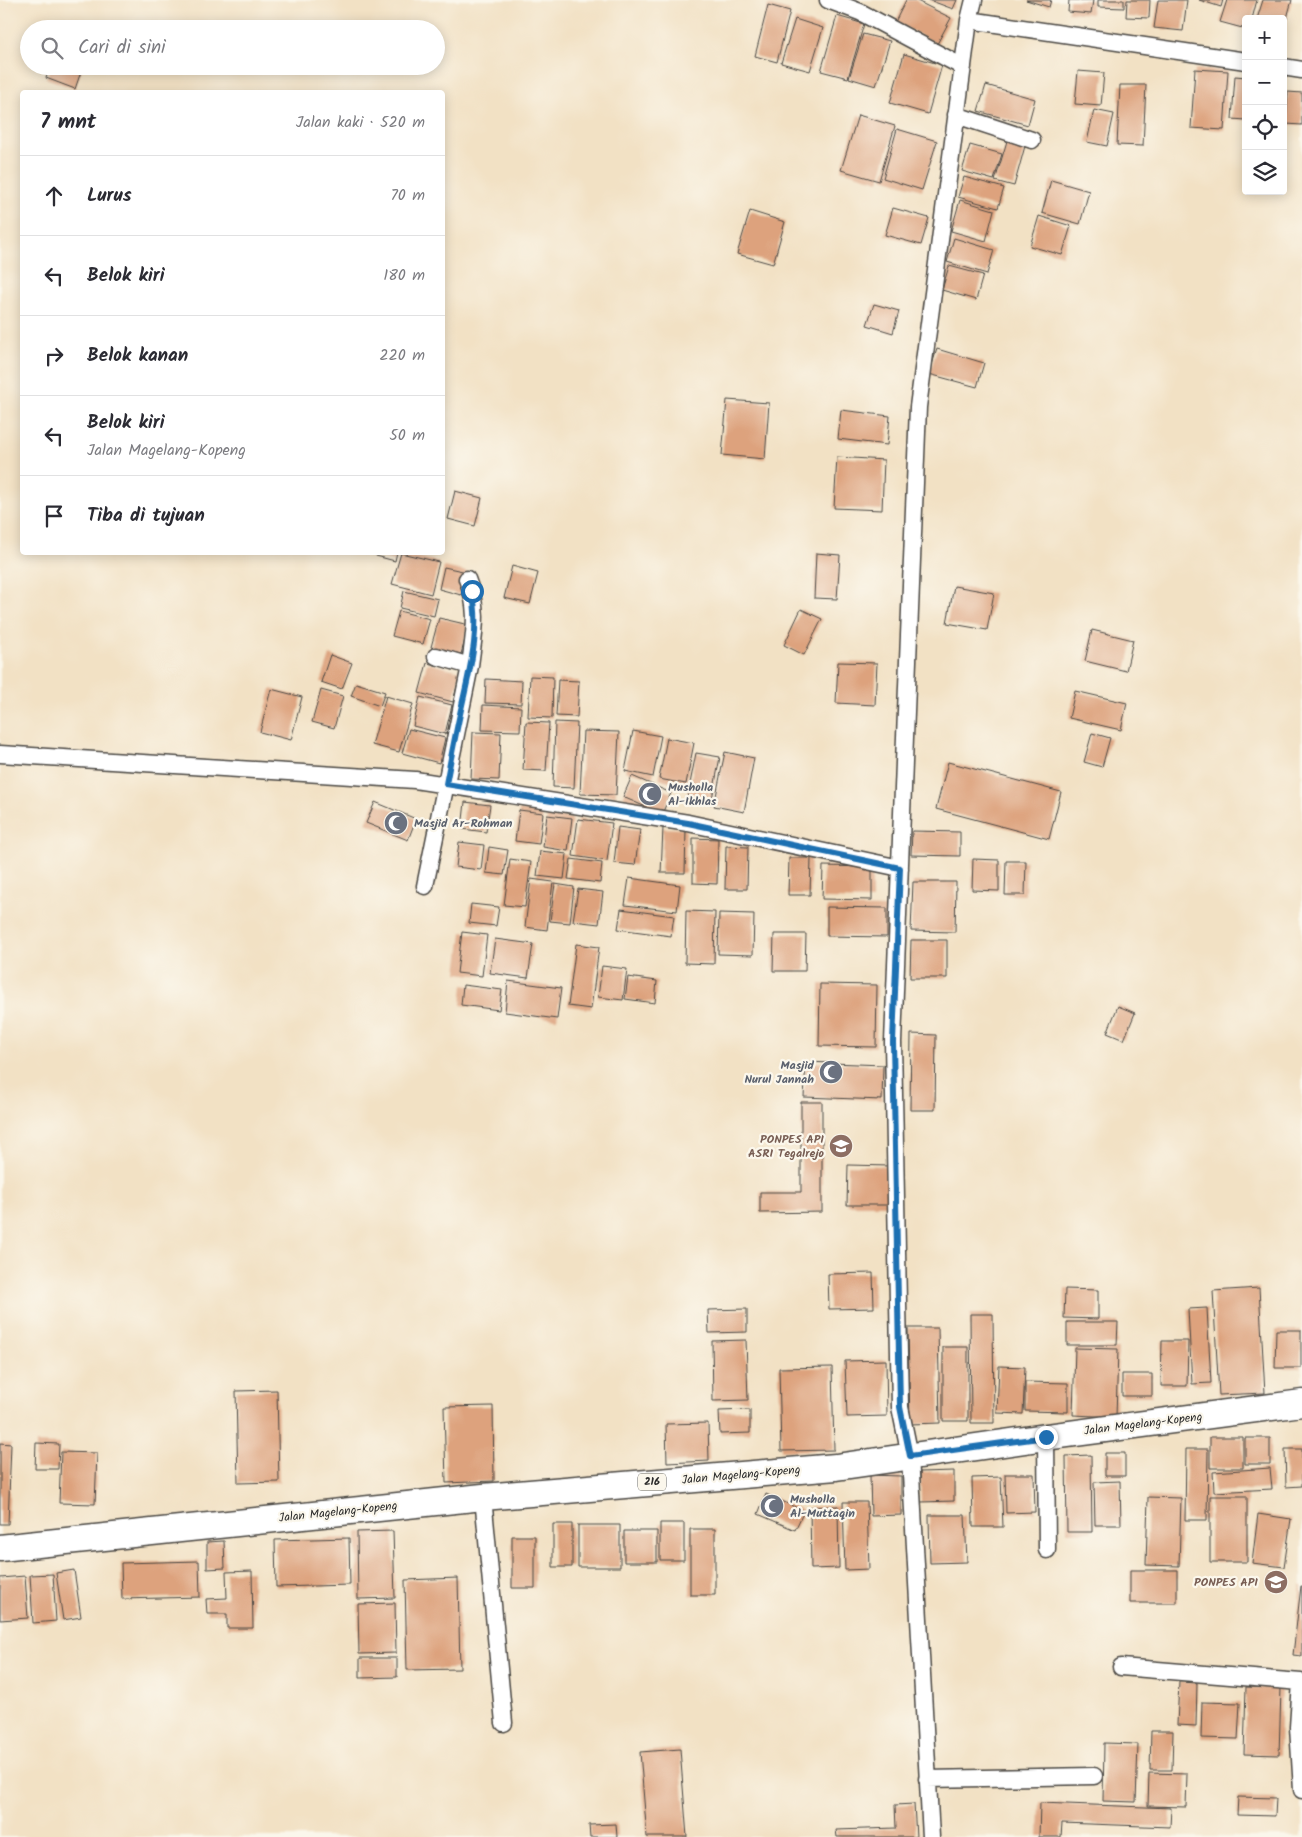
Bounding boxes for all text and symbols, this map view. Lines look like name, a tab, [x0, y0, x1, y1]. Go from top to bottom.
map controls	[1242, 15, 1287, 195]
button: +	[1242, 15, 1287, 60]
search box	[20, 20, 445, 75]
text: Cari di sini	[78, 33, 166, 63]
icon: search	[38, 34, 66, 62]
button: −	[1242, 60, 1287, 105]
button: locate	[1242, 105, 1287, 150]
text: 7 mnt	[40, 106, 96, 139]
text: Jalan kaki · 520 m	[296, 110, 425, 135]
button: layers	[1242, 150, 1287, 195]
text: Lurus	[87, 181, 132, 211]
icon: ahead	[40, 182, 68, 210]
text: 70 m	[390, 183, 425, 208]
text: Belok kiri	[87, 261, 165, 291]
icon: left	[40, 262, 68, 290]
text: 180 m	[383, 263, 425, 288]
text: Belok kanan	[87, 341, 188, 371]
icon: right	[40, 342, 68, 370]
text: 220 m	[379, 343, 425, 368]
text: Belok kiri	[87, 408, 165, 438]
icon: left	[40, 422, 68, 450]
text: 50 m	[389, 423, 425, 448]
text: Jalan Magelang-Kopeng	[87, 438, 246, 463]
text: Tiba di tujuan	[87, 501, 205, 531]
icon: arrive	[40, 502, 68, 530]
route start	[461, 580, 484, 603]
place label: Musholla Al-Ikhlas	[668, 778, 717, 811]
mosque icon: Musholla Al-Ikhlas	[637, 781, 663, 807]
mosque icon: Masjid Ar-Rohman	[383, 810, 409, 836]
place label: Masjid Ar-Rohman	[414, 814, 513, 833]
place label: Masjid Nurul Jannah	[744, 1056, 815, 1089]
mosque icon: Masjid Nurul Jannah	[818, 1059, 844, 1085]
place label: PONPES API ASRI Tegalrejo	[748, 1130, 825, 1163]
school or university icon: PONPES API ASRI Tegalrejo	[828, 1133, 854, 1159]
street label: Jalan Magelang-Kopeng	[1083, 1407, 1204, 1441]
route end	[1035, 1426, 1058, 1449]
street label: Jalan Magelang-Kopeng	[681, 1460, 801, 1490]
road number: 216	[638, 1474, 666, 1490]
place label: Musholla Al-Muttaqin	[790, 1490, 855, 1523]
mosque icon: Musholla Al-Muttaqin	[759, 1493, 785, 1519]
street label: Jalan Magelang-Kopeng	[278, 1496, 399, 1528]
school or university icon: PONPES API	[1263, 1569, 1289, 1595]
place label: PONPES API	[1194, 1573, 1258, 1592]

